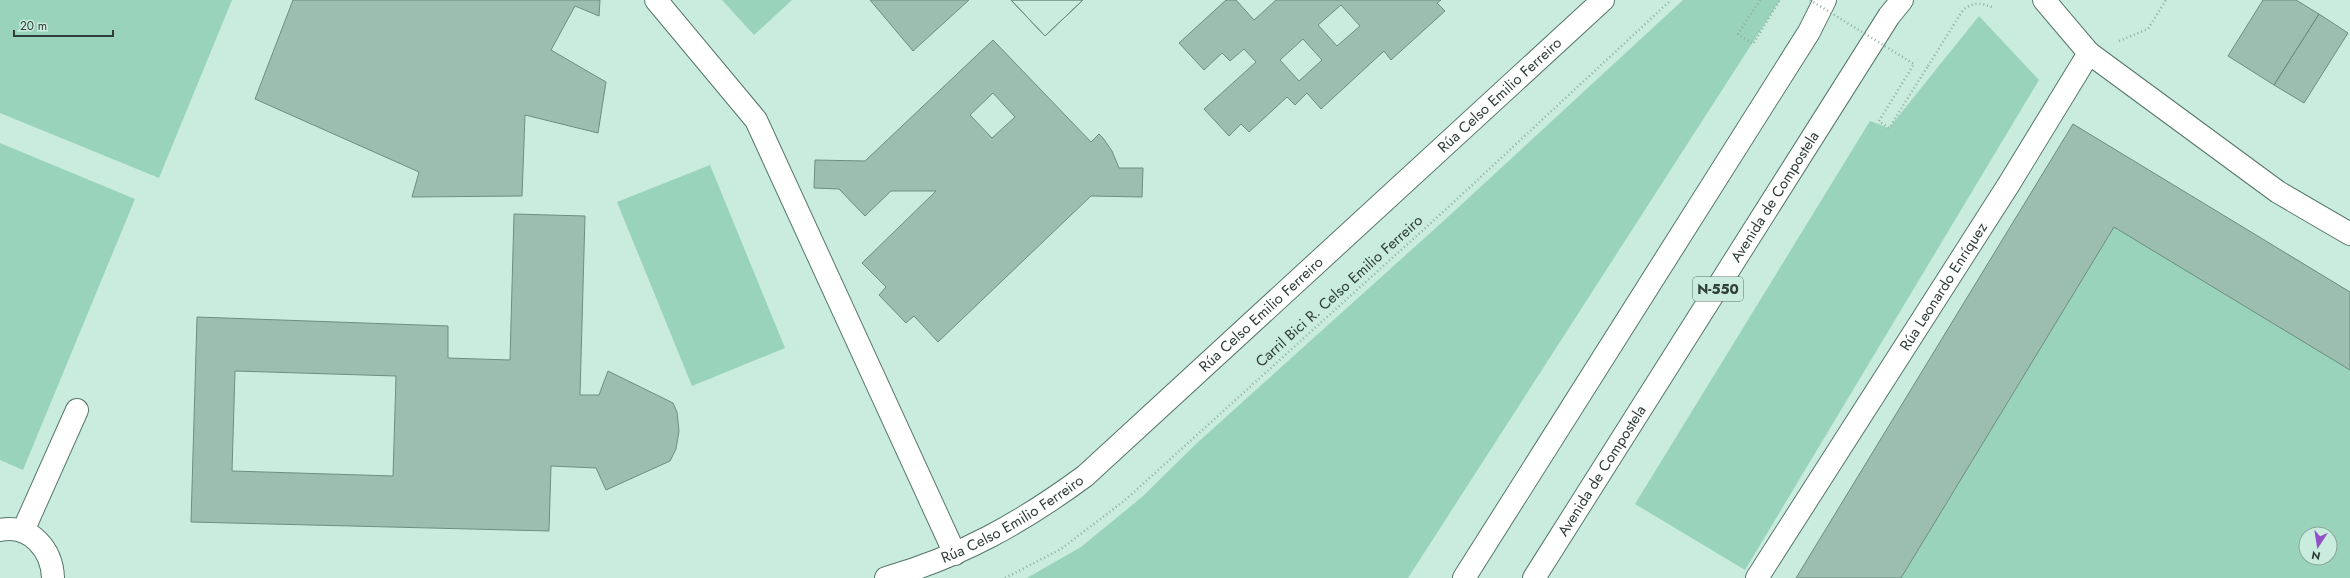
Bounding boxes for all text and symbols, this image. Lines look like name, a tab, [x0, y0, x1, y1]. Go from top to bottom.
scale bar	[14, 12, 113, 38]
text: 20 m	[20, 17, 47, 35]
street label: Rúa Celso Emilio Ferreiro	[1433, 32, 1567, 158]
street label: Avenida de Compostela	[1725, 127, 1825, 266]
street label: Carril Bici R. Celso Emilio Ferreiro	[1250, 210, 1428, 372]
street label: Rúa Leonardo Enríquez	[1894, 218, 1993, 355]
street label: Rúa Celso Emilio Ferreiro	[1194, 251, 1328, 377]
road number: N-550	[1693, 277, 1743, 301]
street label: Avenida de Compostela	[1552, 401, 1651, 540]
street label: Rúa Celso Emilio Ferreiro	[938, 469, 1088, 569]
north arrow	[2298, 526, 2338, 566]
text: N	[2310, 547, 2322, 565]

